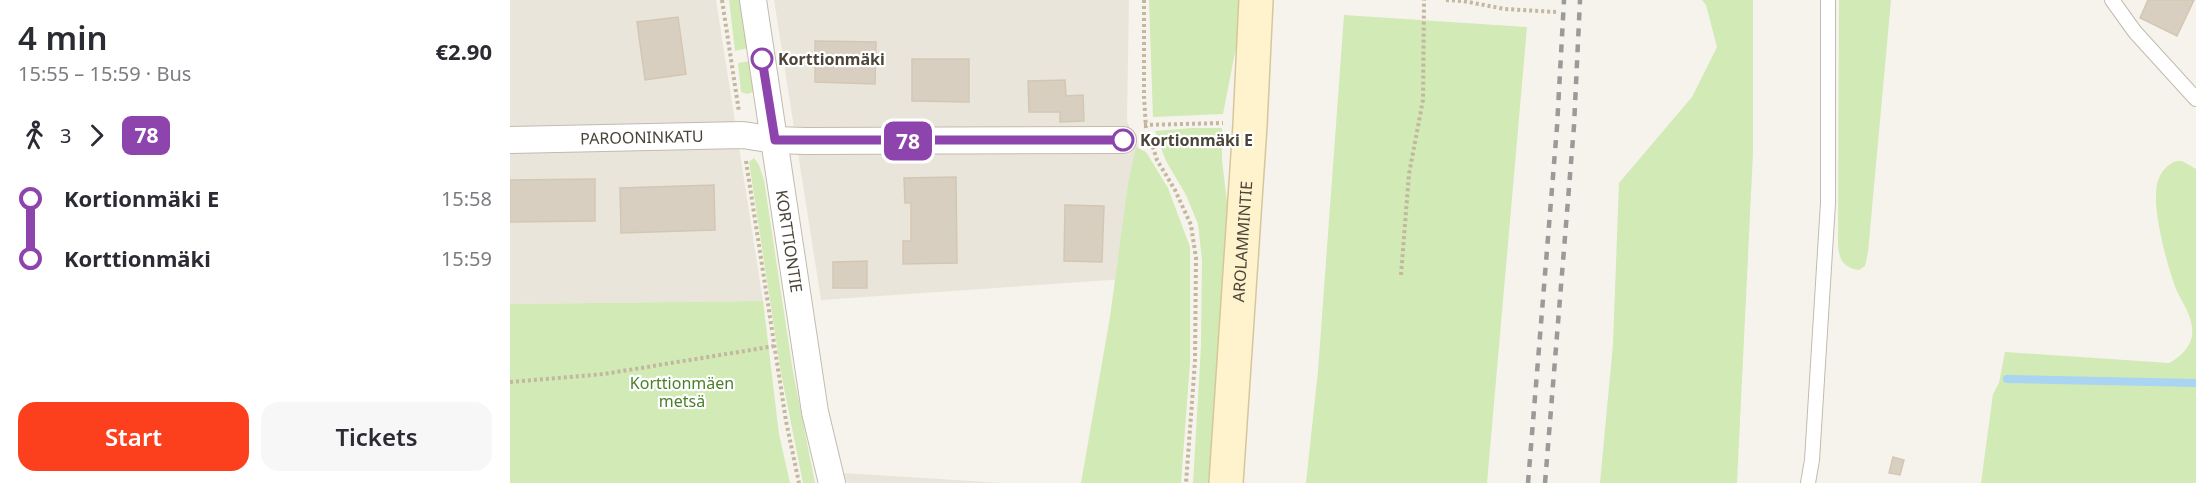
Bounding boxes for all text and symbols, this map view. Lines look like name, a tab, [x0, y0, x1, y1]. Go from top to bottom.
text: 4 min	[18, 15, 108, 60]
text: €2.90	[435, 36, 492, 66]
marker: Korttionmäki	[751, 48, 773, 70]
place label: Korttionmäki	[778, 48, 885, 70]
text: 15:55 – 15:59 · Bus	[18, 60, 191, 87]
icon: walk	[18, 119, 51, 152]
icon: forward	[80, 119, 113, 152]
text: 78	[134, 121, 158, 149]
text: 3	[60, 122, 71, 149]
line badge: 78	[881, 122, 935, 160]
street label: PAROONINKATU	[580, 125, 704, 149]
text: 78	[896, 127, 920, 155]
marker: Kortionmäki E	[1112, 129, 1134, 151]
place label: Kortionmäki E	[1140, 129, 1253, 151]
street label: AROLAMMINTIE	[1227, 180, 1257, 303]
text: Kortionmäki E	[64, 183, 219, 213]
text: 15:58	[441, 185, 492, 212]
street label: KORTTIONTIE	[771, 188, 808, 294]
text: Korttionmäki	[64, 243, 211, 273]
text: 15:59	[441, 245, 492, 272]
park label: Korttionmäen metsä	[630, 372, 734, 412]
button: Start	[18, 402, 249, 471]
button: Tickets	[261, 402, 492, 471]

